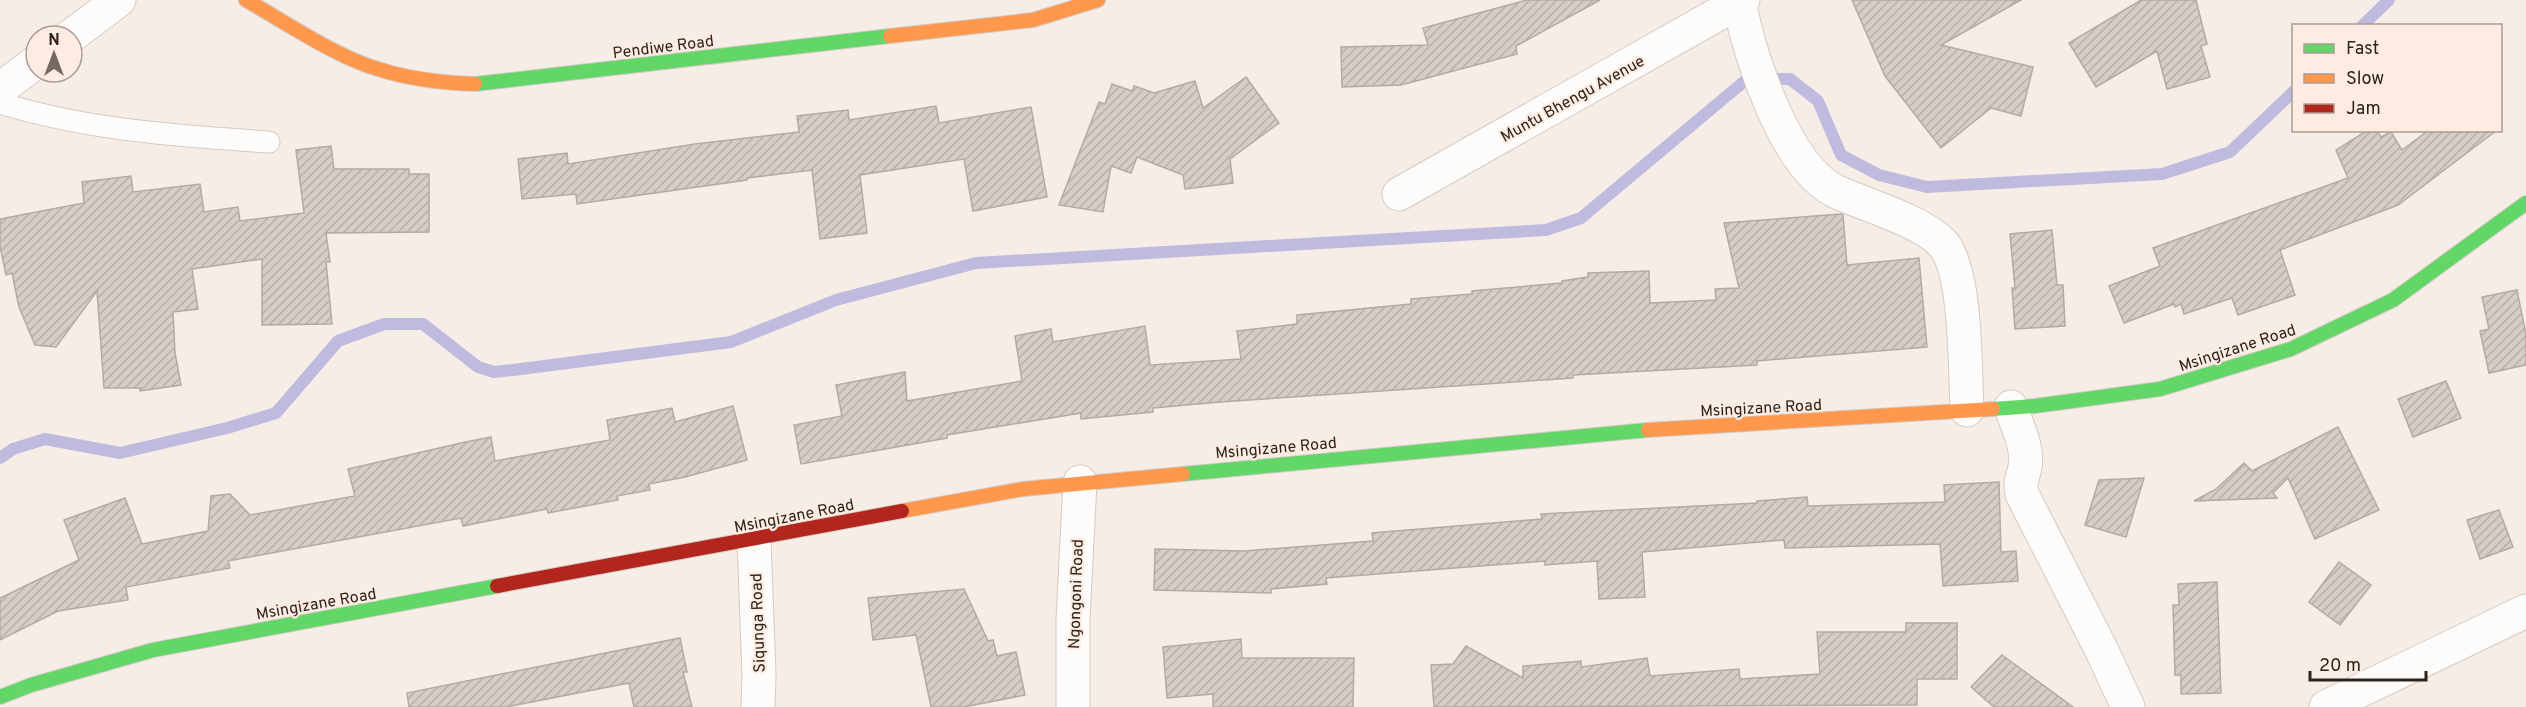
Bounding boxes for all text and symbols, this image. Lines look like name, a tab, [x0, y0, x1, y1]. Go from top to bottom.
north arrow	[24, 24, 84, 84]
legend	[2292, 24, 2502, 132]
text: N	[48, 31, 60, 51]
street label: Pendiwe Road	[611, 32, 715, 64]
text: Fast	[2346, 38, 2379, 61]
street label: Muntu Bhengu Avenue	[1497, 52, 1648, 148]
text: Slow	[2346, 68, 2384, 91]
text: Jam	[2346, 98, 2381, 121]
street label: Msingizane Road	[2177, 321, 2299, 377]
street label: Msingizane Road	[1700, 396, 1822, 422]
street label: Msingizane Road	[1215, 434, 1338, 464]
street label: Msingizane Road	[733, 496, 856, 538]
street label: Ngongoni Road	[1065, 539, 1089, 649]
street label: Siqunga Road	[747, 573, 771, 673]
street label: Msingizane Road	[255, 585, 378, 625]
scale bar	[2310, 644, 2426, 682]
text: 20 m	[2319, 655, 2361, 678]

